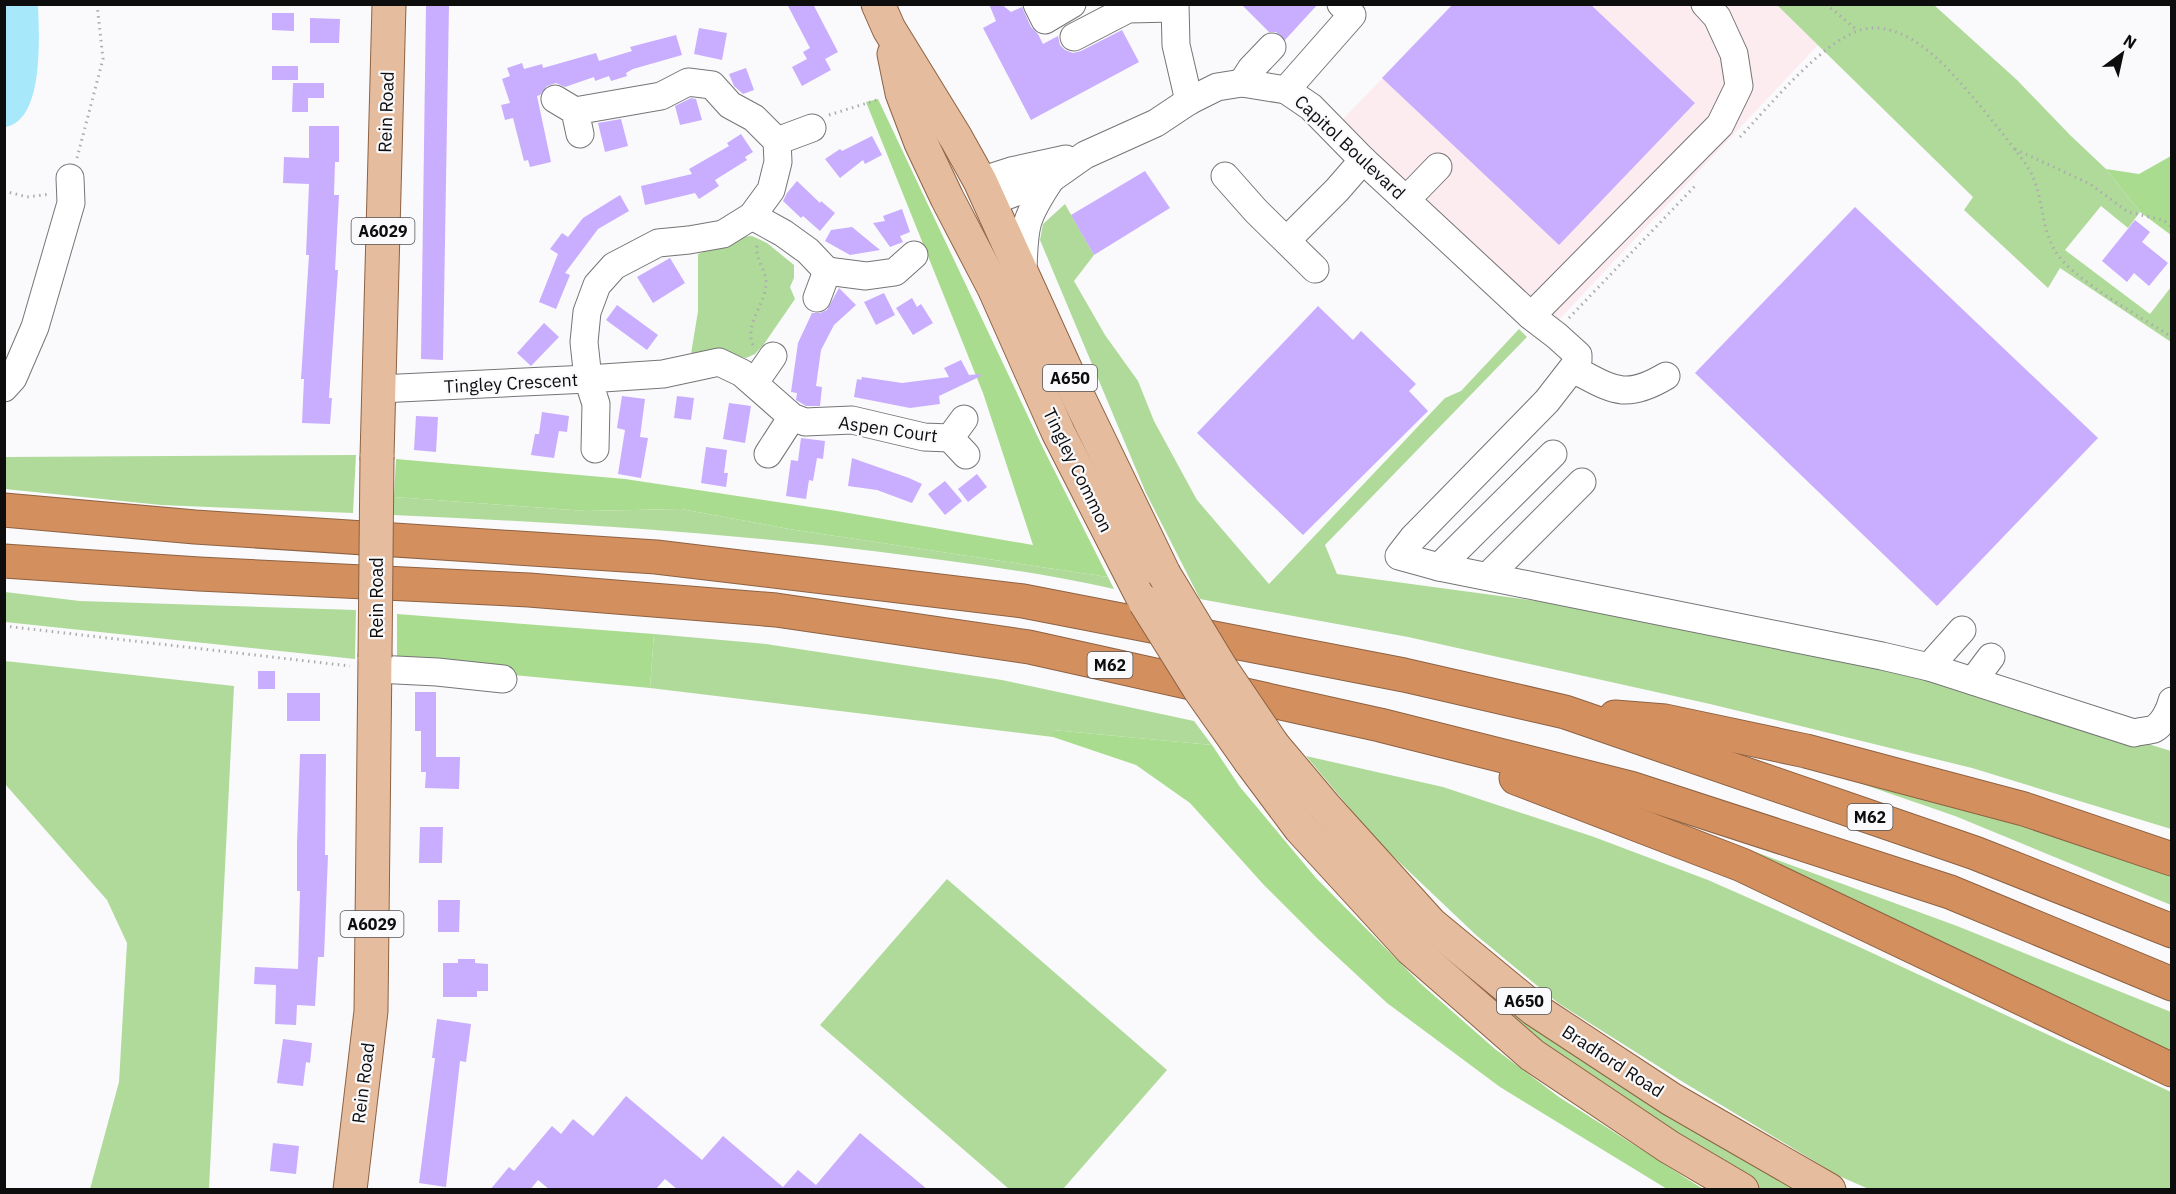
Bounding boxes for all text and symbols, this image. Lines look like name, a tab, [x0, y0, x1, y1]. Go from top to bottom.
north arrow	[2092, 24, 2152, 84]
text: N	[2120, 30, 2140, 53]
street label: Rein Road	[373, 71, 399, 153]
street label: Capitol Boulevard	[1290, 90, 1410, 204]
road number: A6029	[352, 218, 415, 244]
road number: A650	[1043, 365, 1097, 391]
street label: Tingley Crescent	[443, 368, 579, 398]
street label: Tingley Common	[1038, 404, 1118, 536]
street label: Aspen Court	[837, 411, 939, 447]
street label: Rein Road	[365, 557, 388, 639]
road number: M62	[1088, 652, 1132, 678]
road number: M62	[1848, 804, 1892, 830]
road number: A6029	[340, 911, 404, 937]
road number: A650	[1497, 988, 1551, 1014]
street label: Bradford Road	[1558, 1020, 1668, 1102]
street label: Rein Road	[347, 1041, 379, 1125]

